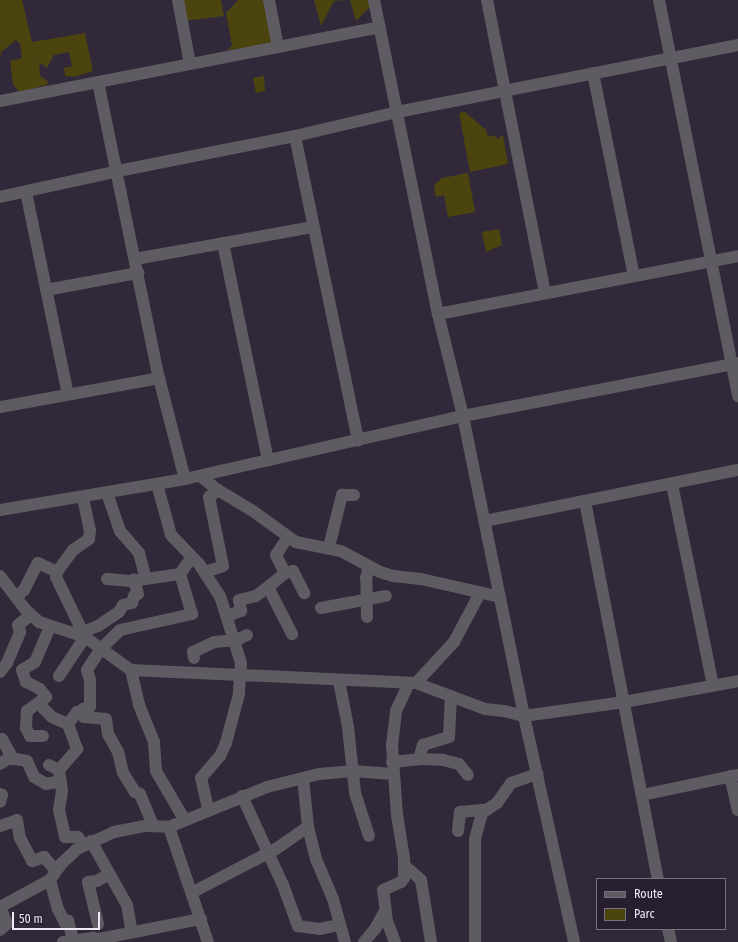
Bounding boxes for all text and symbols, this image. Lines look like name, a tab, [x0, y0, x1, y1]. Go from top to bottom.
legend	[596, 878, 726, 930]
text: Route	[634, 887, 663, 901]
scale bar	[14, 904, 102, 930]
text: Parc	[634, 907, 655, 921]
text: 50 m	[19, 912, 43, 926]

